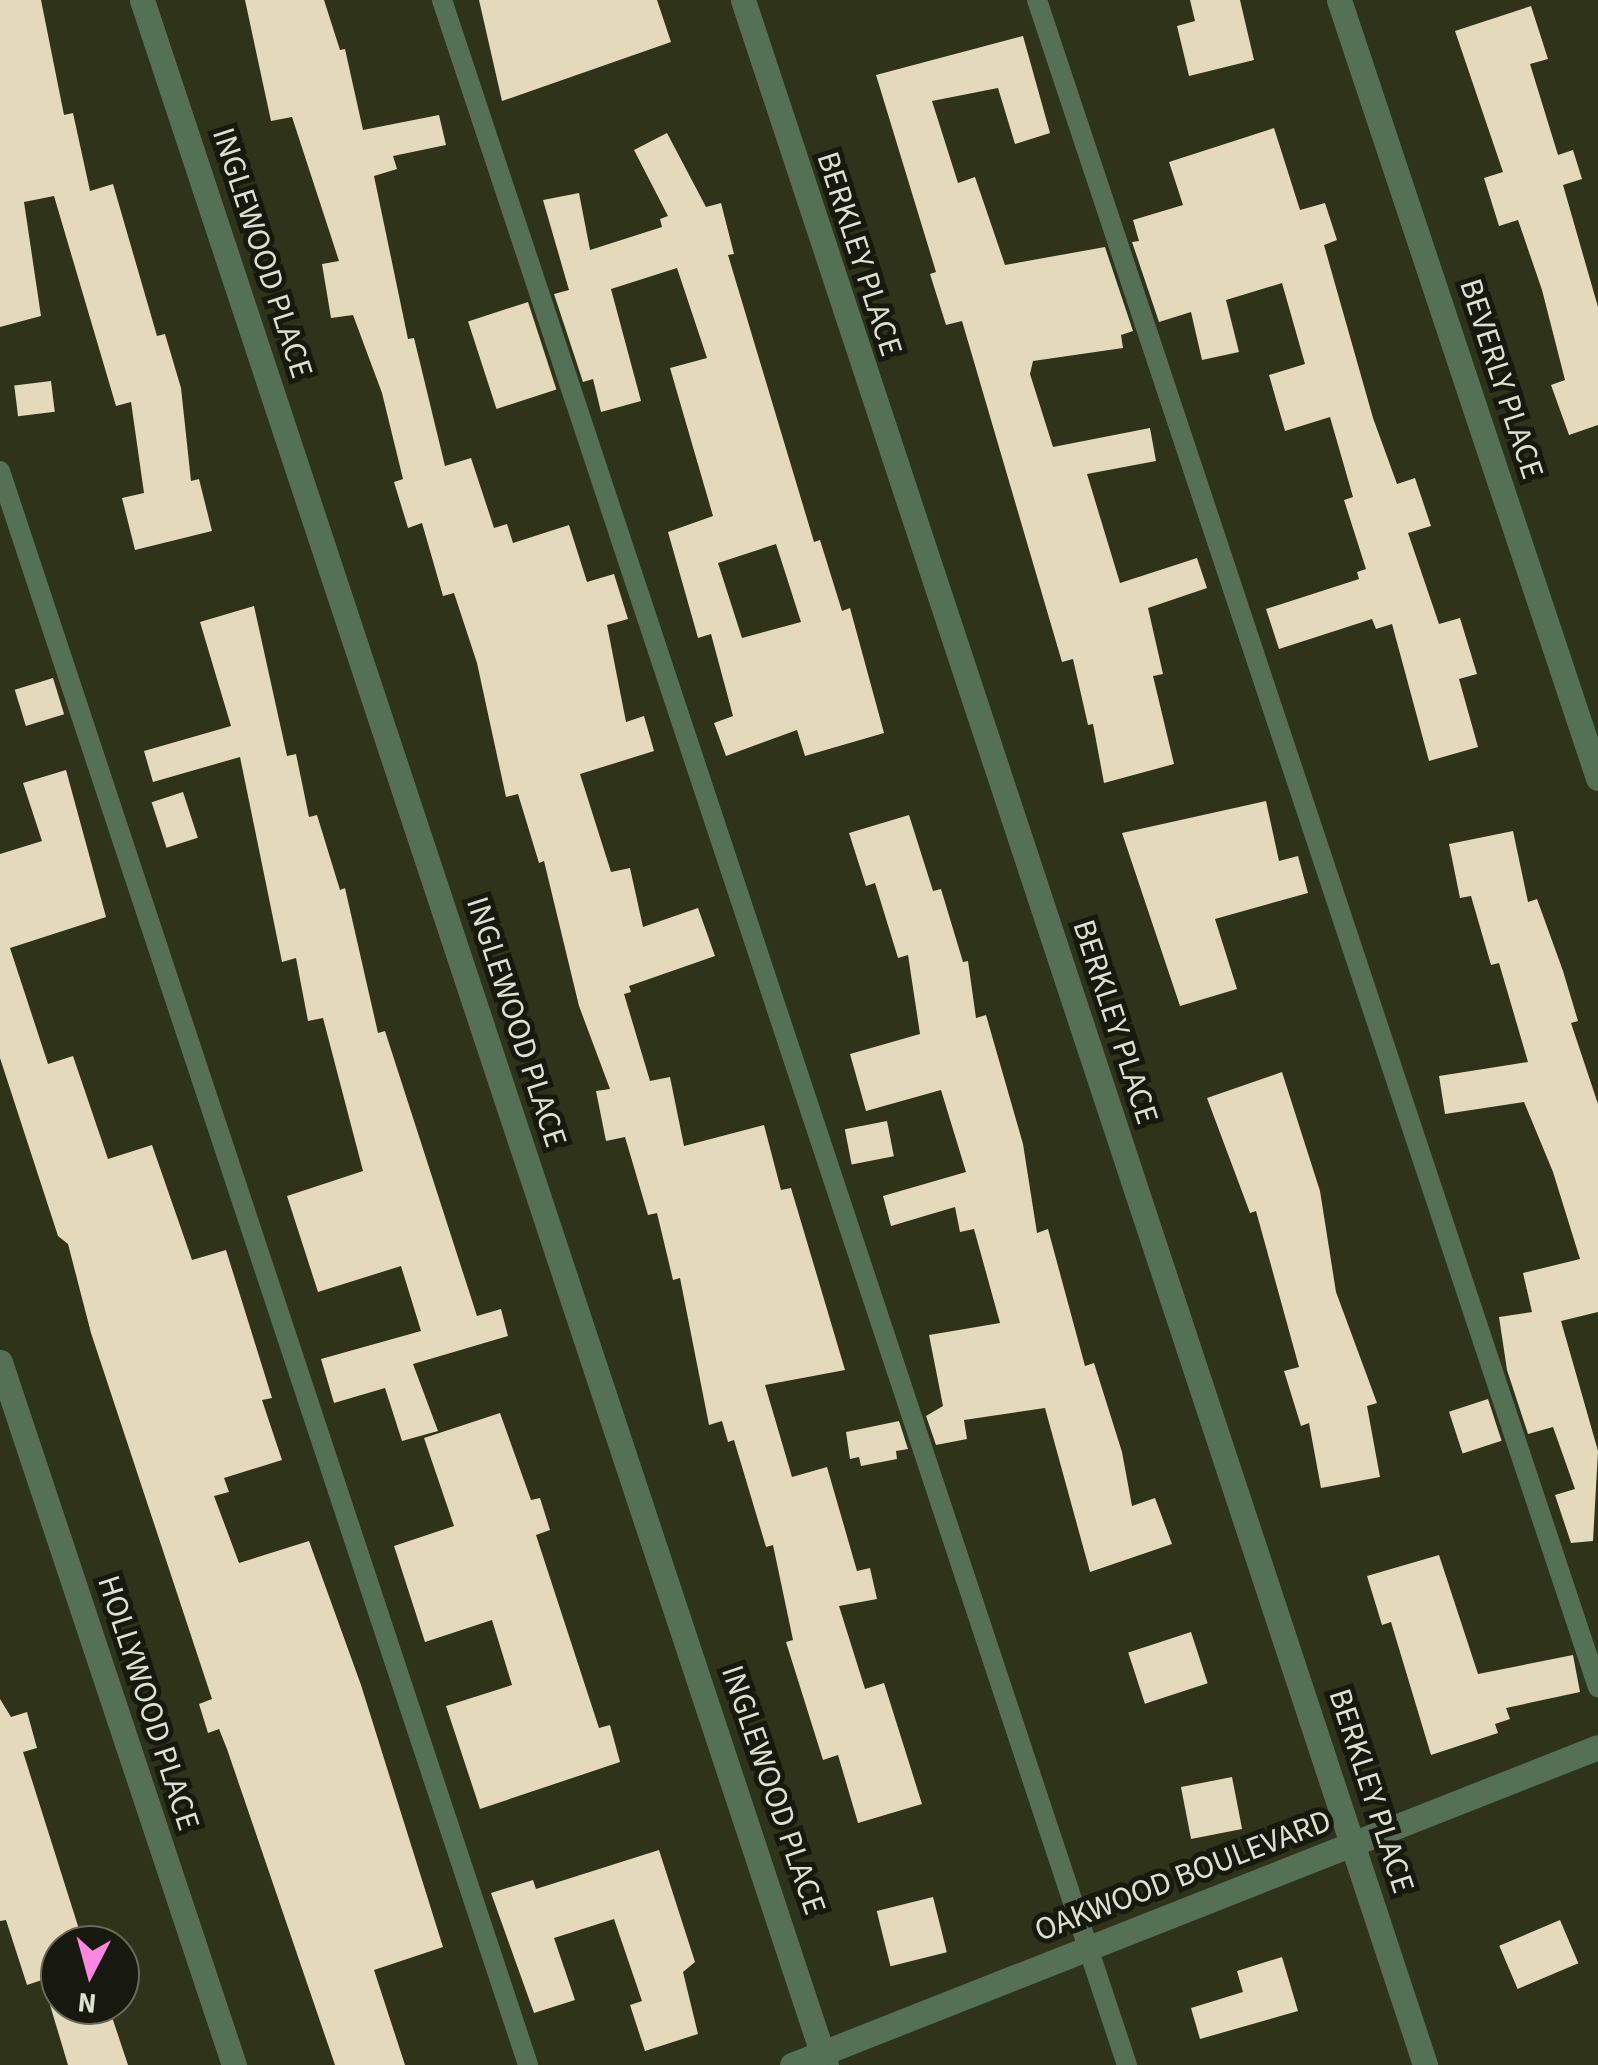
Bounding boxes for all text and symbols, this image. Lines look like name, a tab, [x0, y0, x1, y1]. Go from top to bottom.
street label: INGLEWOOD PLACE	[203, 123, 321, 383]
street label: BERKLEY PLACE	[808, 147, 910, 361]
street label: BEVERLY PLACE	[1451, 274, 1551, 484]
street label: INGLEWOOD PLACE	[457, 892, 575, 1152]
street label: BERKLEY PLACE	[1064, 915, 1166, 1129]
street label: HOLLYWOOD PLACE	[89, 1571, 207, 1835]
street label: INGLEWOOD PLACE	[712, 1660, 834, 1920]
street label: BERKLEY PLACE	[1320, 1684, 1422, 1898]
street label: OAKWOOD BOULEVARD	[1029, 1802, 1337, 1950]
north arrow	[40, 1925, 140, 2025]
text: N	[76, 1982, 98, 2024]

